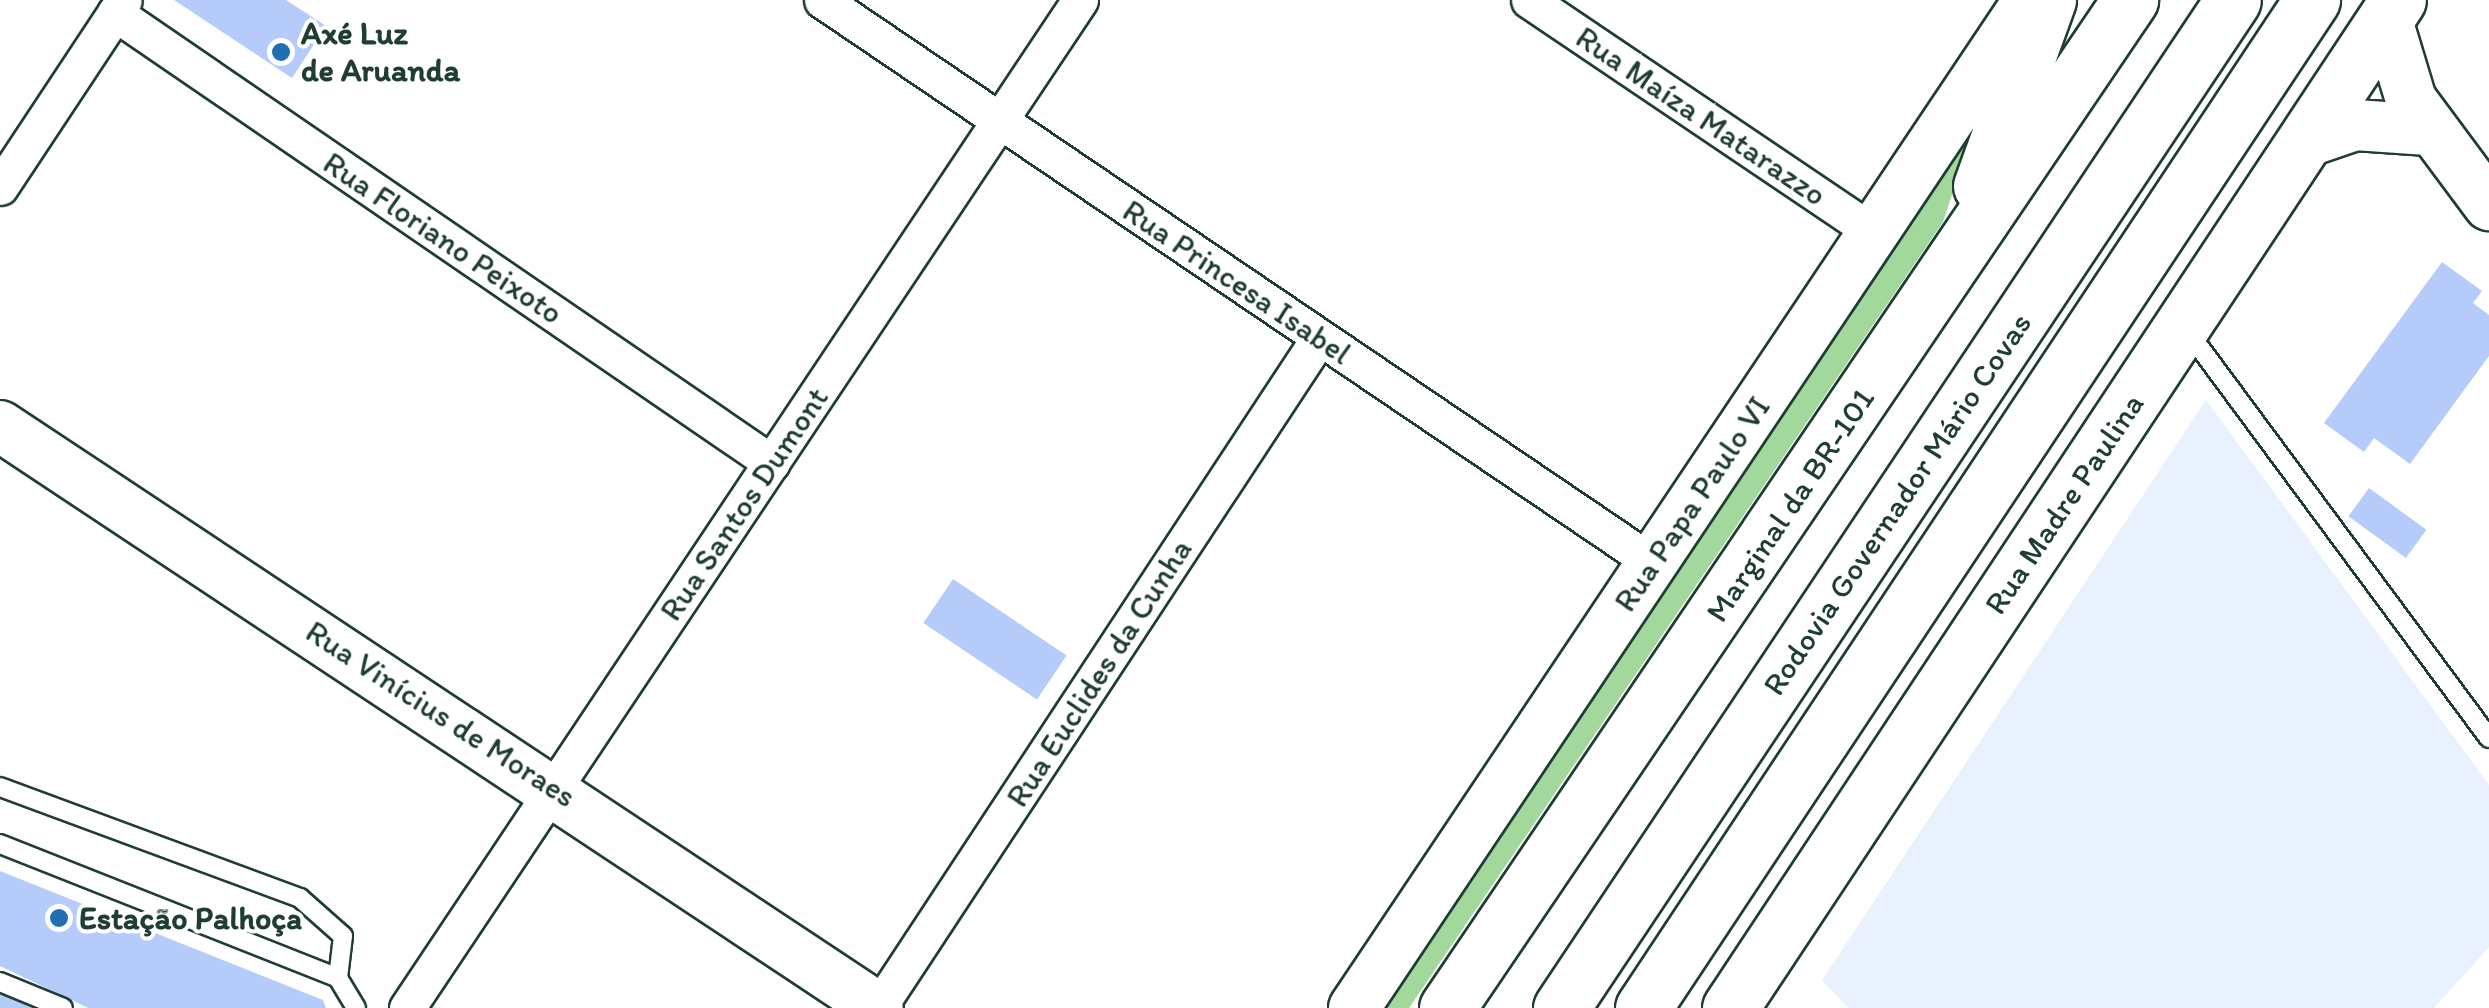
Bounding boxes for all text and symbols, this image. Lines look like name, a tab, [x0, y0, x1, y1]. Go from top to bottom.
place label: Axé Luz de Aruanda	[301, 15, 459, 90]
street label: Rua Maíza Matarazzo	[1569, 19, 1833, 213]
marker: Axé Luz de Aruanda	[270, 41, 292, 63]
street label: Rua Floriano Peixoto	[316, 143, 570, 333]
street label: Rua Princesa Isabel	[1115, 191, 1359, 373]
street label: Rodovia Governador Mário Covas	[1754, 306, 2040, 702]
street label: Rua Santos Dumont	[652, 380, 836, 628]
street label: Marginal da BR-101	[1697, 381, 1883, 629]
street label: Rua Madre Paulina	[1976, 387, 2152, 621]
street label: Rua Papa Paulo VI	[1607, 390, 1777, 618]
street label: Rua Euclides da Cunha	[998, 532, 1200, 814]
street label: Rua Vinícius de Moraes	[298, 612, 584, 816]
place label: Estação Palhoça	[79, 899, 302, 937]
marker: Estação Palhoça	[48, 907, 70, 929]

